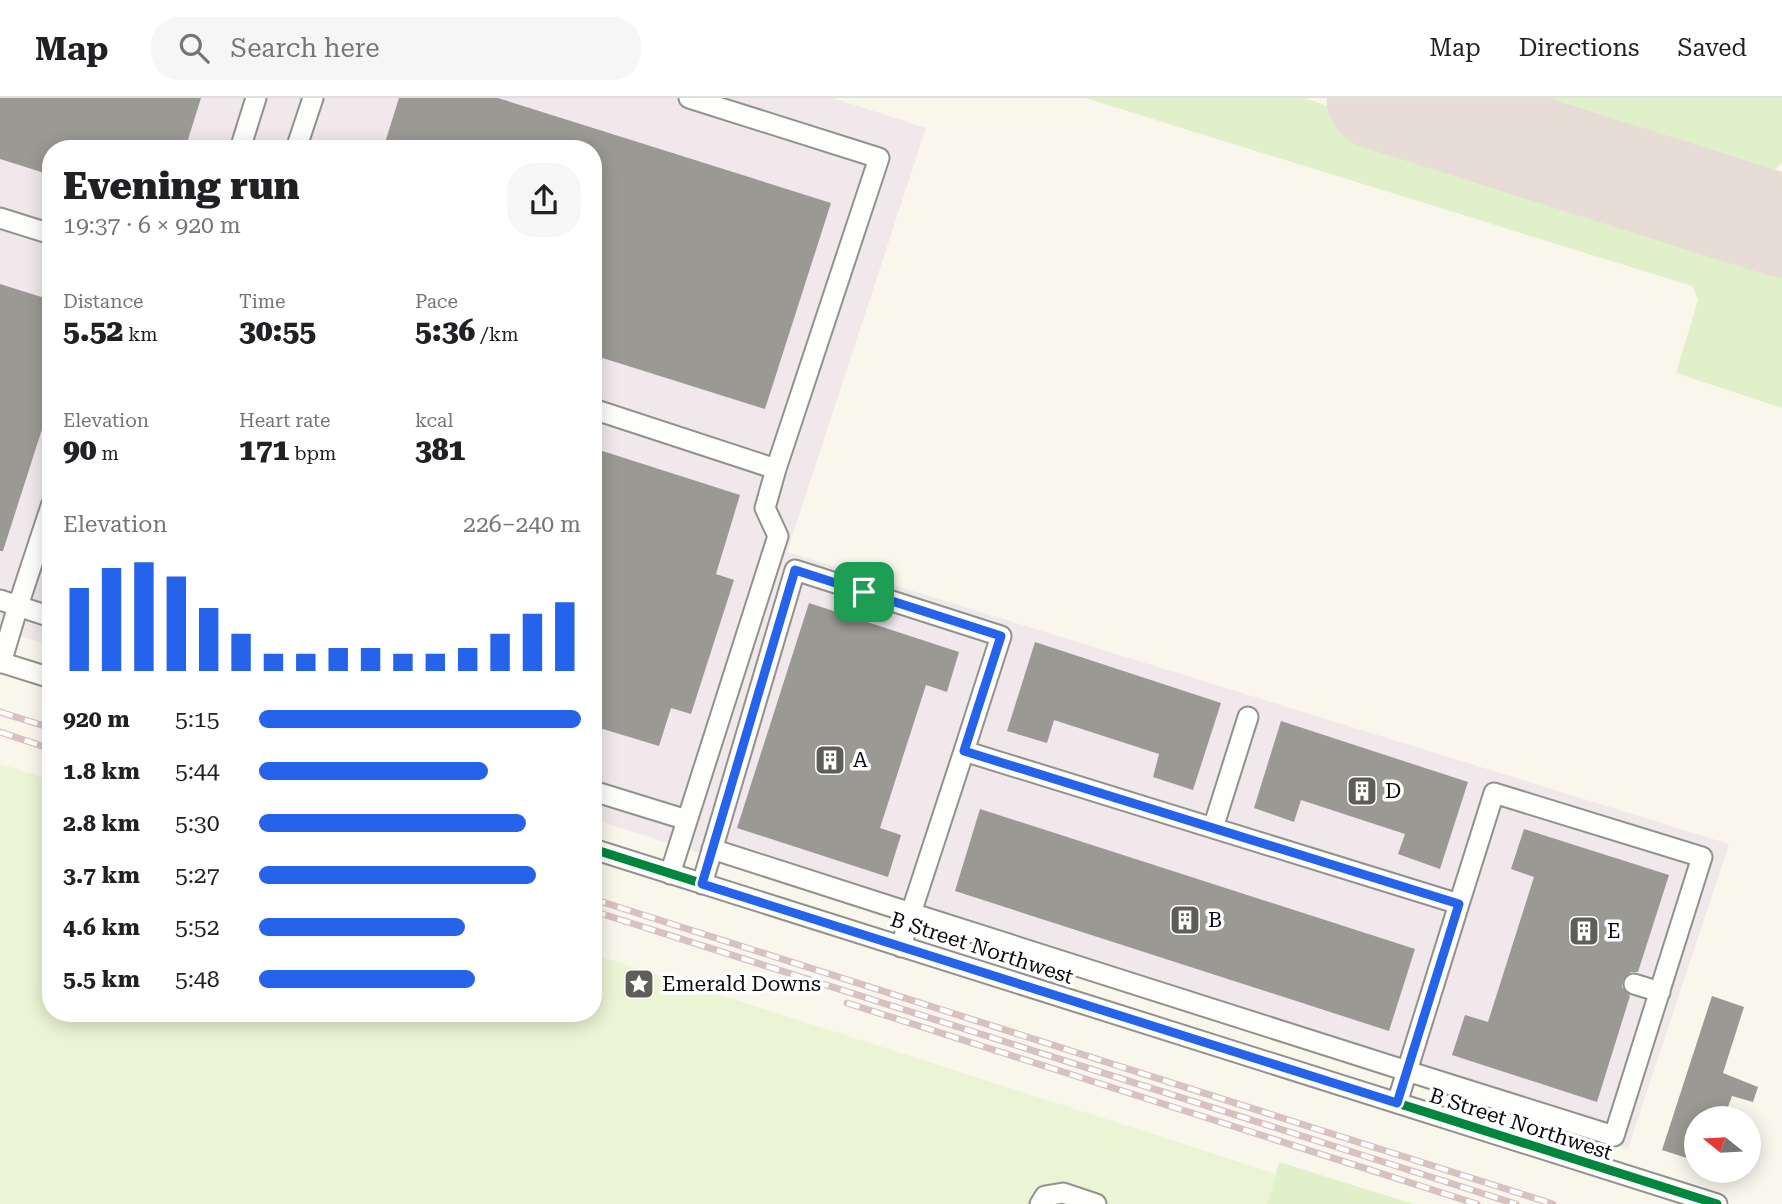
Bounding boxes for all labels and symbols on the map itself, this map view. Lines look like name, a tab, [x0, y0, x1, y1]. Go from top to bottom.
pin	[834, 562, 894, 622]
building icon: A	[813, 743, 847, 777]
place label: A	[853, 748, 868, 772]
building icon: D	[1345, 774, 1379, 808]
place label: D	[1385, 779, 1401, 803]
building icon: B	[1168, 903, 1202, 937]
street label: B Street Northwest	[888, 907, 1077, 989]
place label: B	[1208, 908, 1222, 932]
building icon: E	[1567, 914, 1601, 948]
place label: E	[1607, 919, 1620, 943]
place icon: Emerald Downs	[622, 967, 656, 1001]
place label: Emerald Downs	[662, 972, 821, 996]
street label: B Street Northwest	[1427, 1083, 1616, 1165]
north arrow	[1684, 1106, 1760, 1183]

